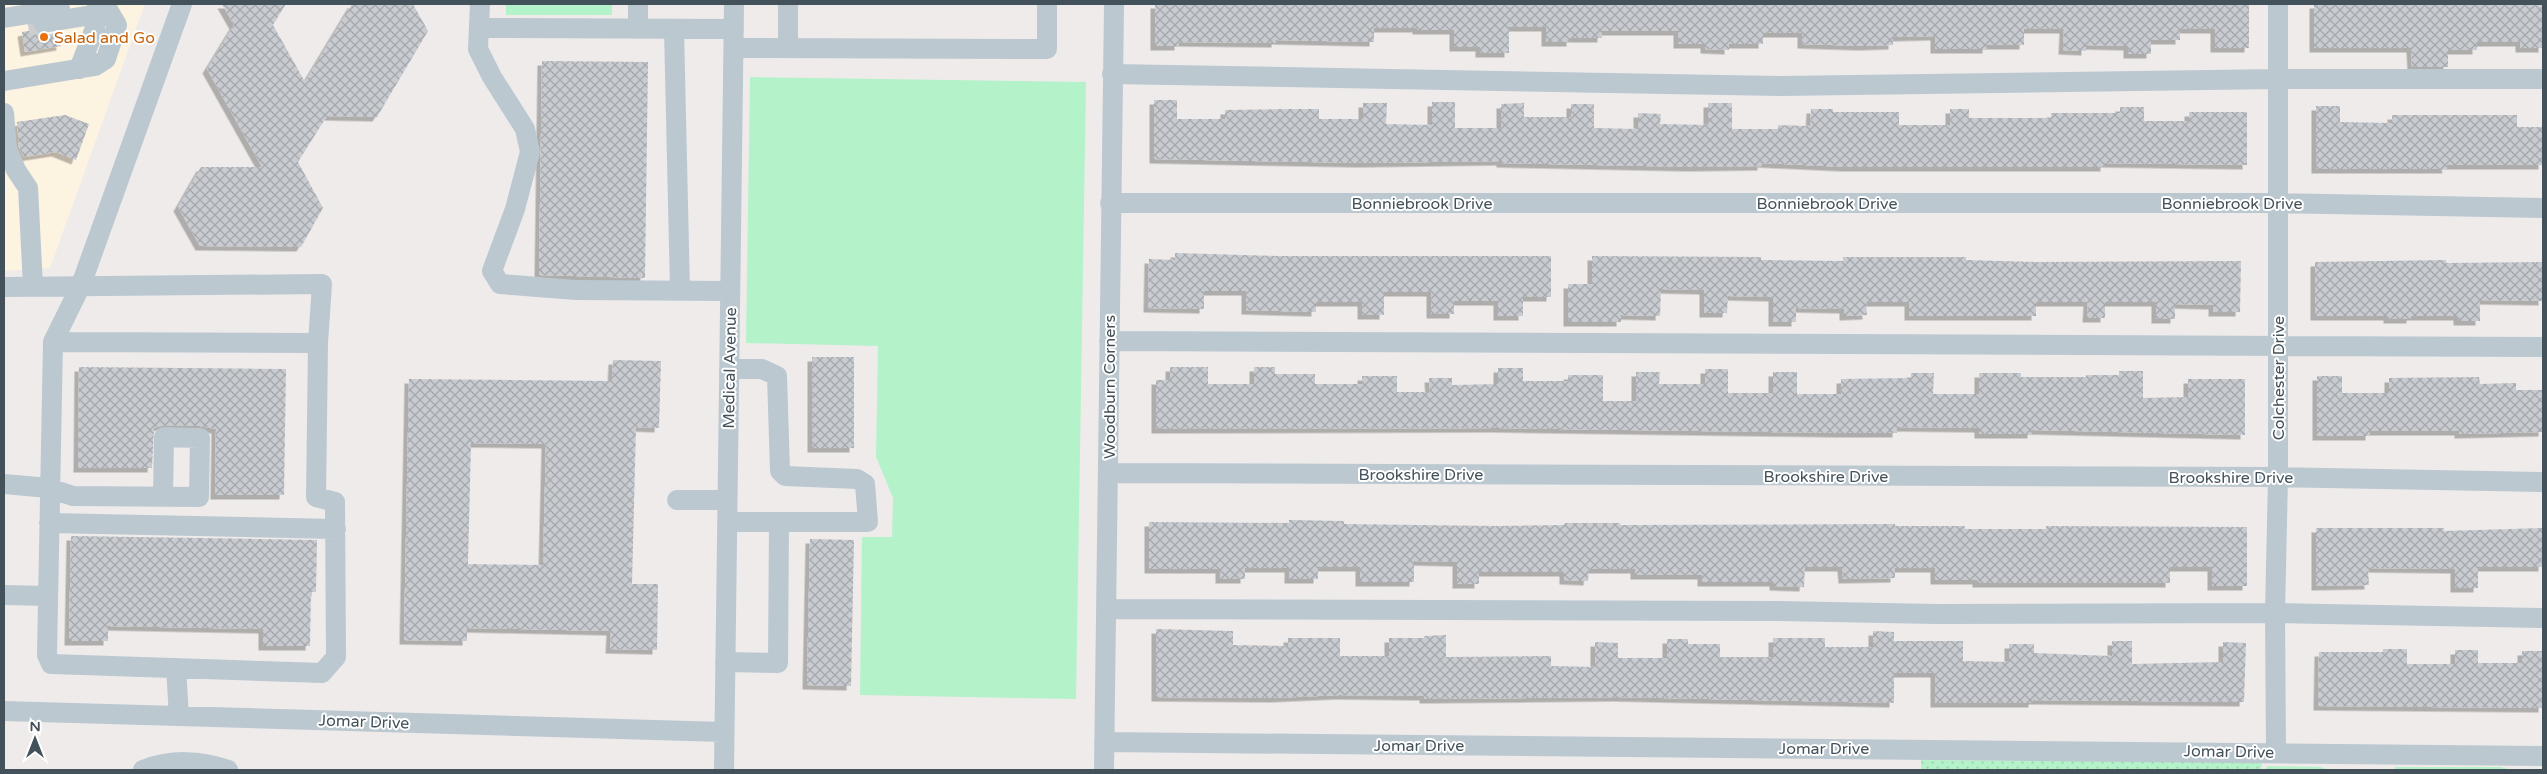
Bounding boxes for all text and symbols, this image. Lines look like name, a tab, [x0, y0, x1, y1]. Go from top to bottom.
place label: Salad and Go	[54, 28, 155, 48]
marker: Salad and Go	[38, 31, 50, 43]
street label: Bonniebrook Drive	[1352, 194, 1493, 214]
street label: Bonniebrook Drive	[1757, 194, 1898, 214]
street label: Bonniebrook Drive	[2162, 194, 2303, 214]
street label: Medical Avenue	[719, 307, 741, 429]
street label: Woodburn Corners	[1100, 315, 1120, 459]
street label: Colchester Drive	[2269, 316, 2289, 440]
street label: Brookshire Drive	[1359, 465, 1483, 485]
street label: Brookshire Drive	[1764, 467, 1888, 487]
street label: Brookshire Drive	[2169, 468, 2293, 488]
street label: Jomar Drive	[318, 710, 410, 734]
north arrow	[10, 714, 60, 764]
text: N	[29, 718, 41, 735]
street label: Jomar Drive	[1374, 736, 1464, 756]
street label: Jomar Drive	[1779, 739, 1869, 759]
street label: Jomar Drive	[2184, 741, 2274, 763]

